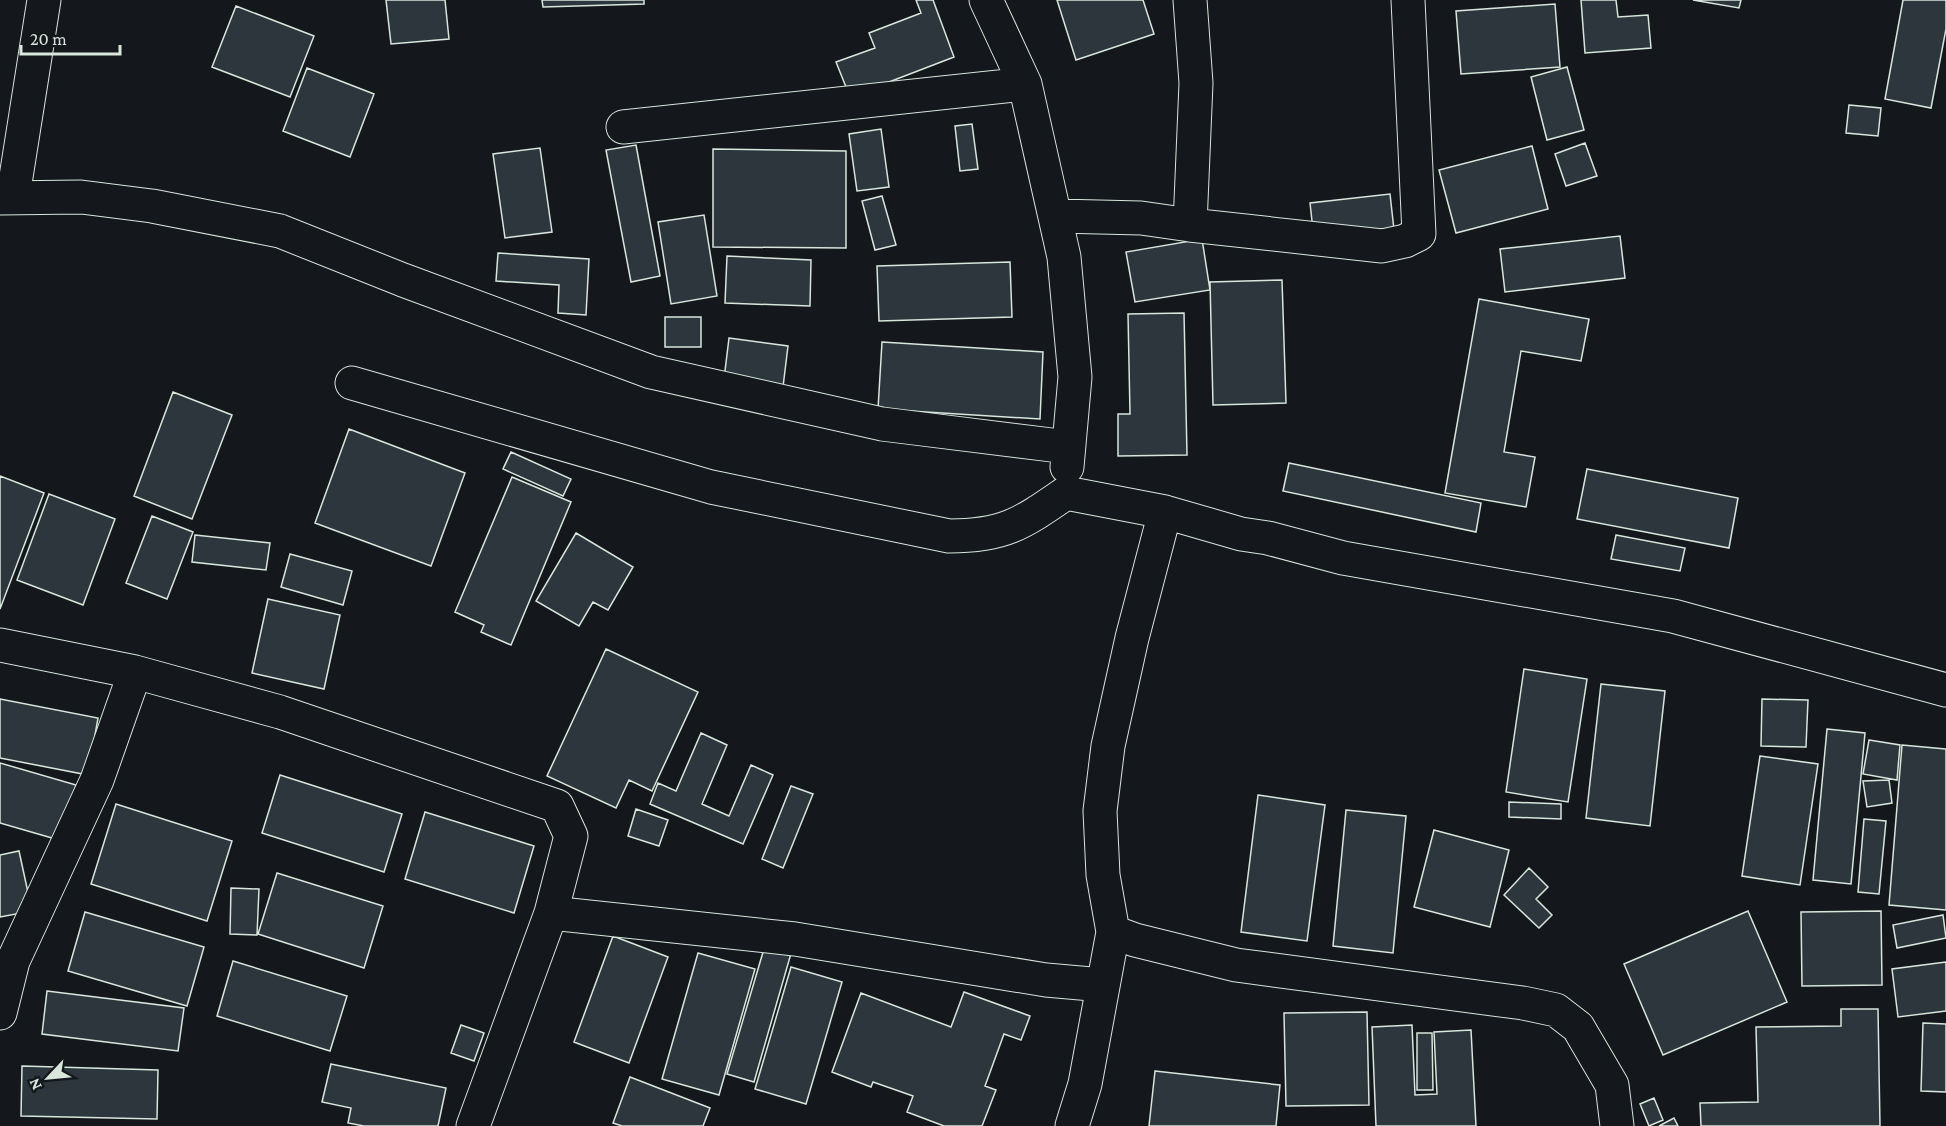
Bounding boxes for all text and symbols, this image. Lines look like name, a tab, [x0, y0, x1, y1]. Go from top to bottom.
scale bar	[21, 18, 120, 56]
text: 20 m	[30, 29, 67, 49]
north arrow	[18, 1048, 78, 1108]
text: N	[25, 1076, 45, 1093]

